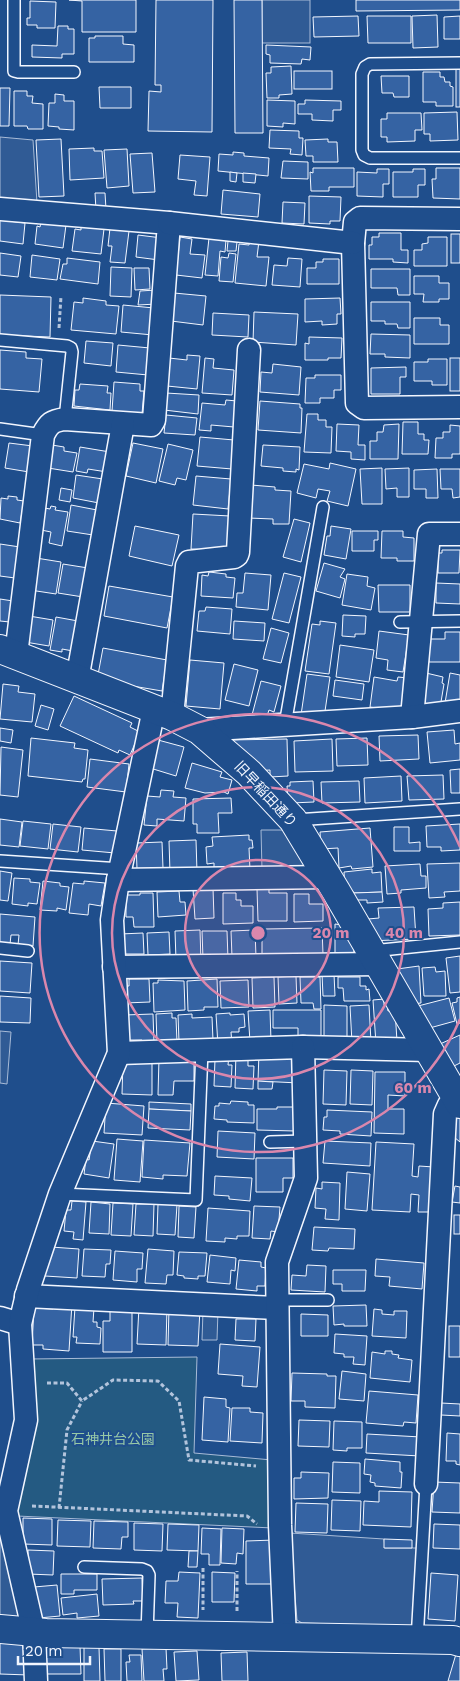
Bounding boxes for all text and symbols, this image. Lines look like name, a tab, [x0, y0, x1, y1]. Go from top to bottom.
street label: 旧早稲田通り	[232, 758, 300, 830]
centre of rings	[249, 924, 267, 942]
text: 20 m	[312, 924, 350, 942]
text: 40 m	[385, 924, 423, 942]
text: 60 m	[394, 1079, 432, 1097]
park label: 石神井台公園	[71, 1431, 155, 1447]
scale bar	[18, 1634, 90, 1666]
text: 20 m	[25, 1642, 63, 1660]

